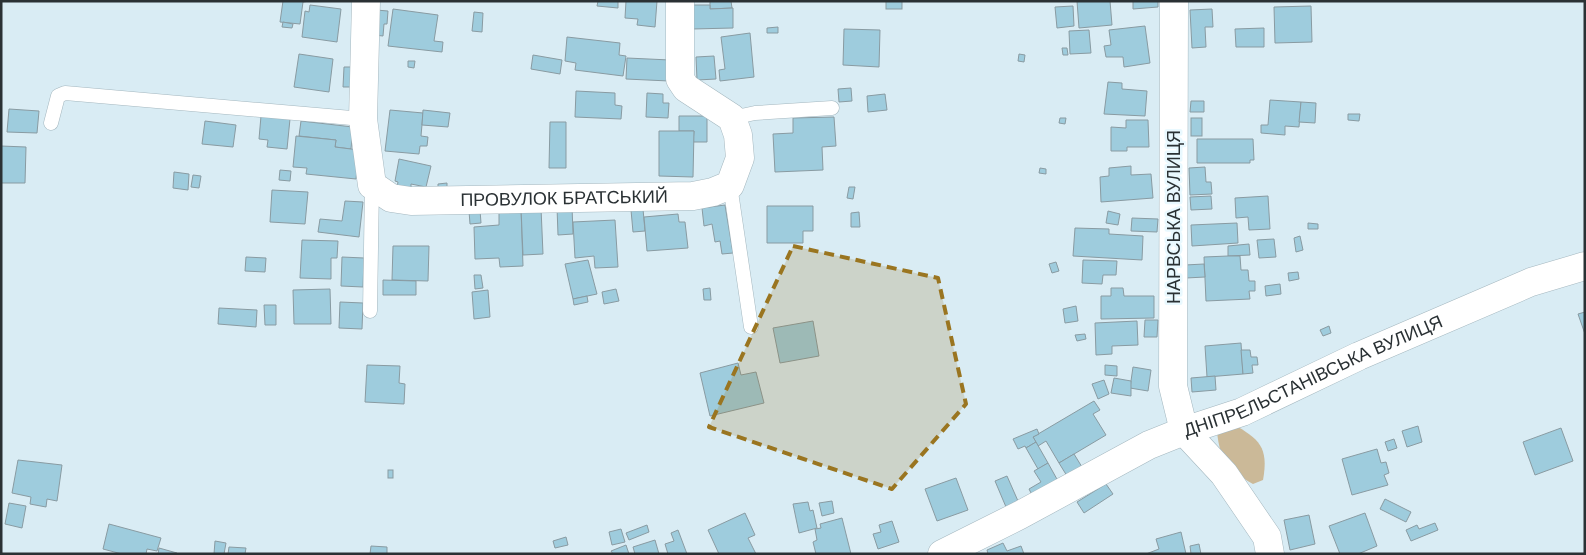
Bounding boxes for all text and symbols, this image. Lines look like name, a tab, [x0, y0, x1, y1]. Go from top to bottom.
street label: НАРВСЬКА ВУЛИЦЯ	[1164, 130, 1184, 304]
street label: ПРОВУЛОК БРАТСЬКИЙ	[460, 185, 668, 210]
street label: ДНІПРЕЛЬСТАНІВСЬКА ВУЛИЦЯ	[1181, 311, 1445, 440]

